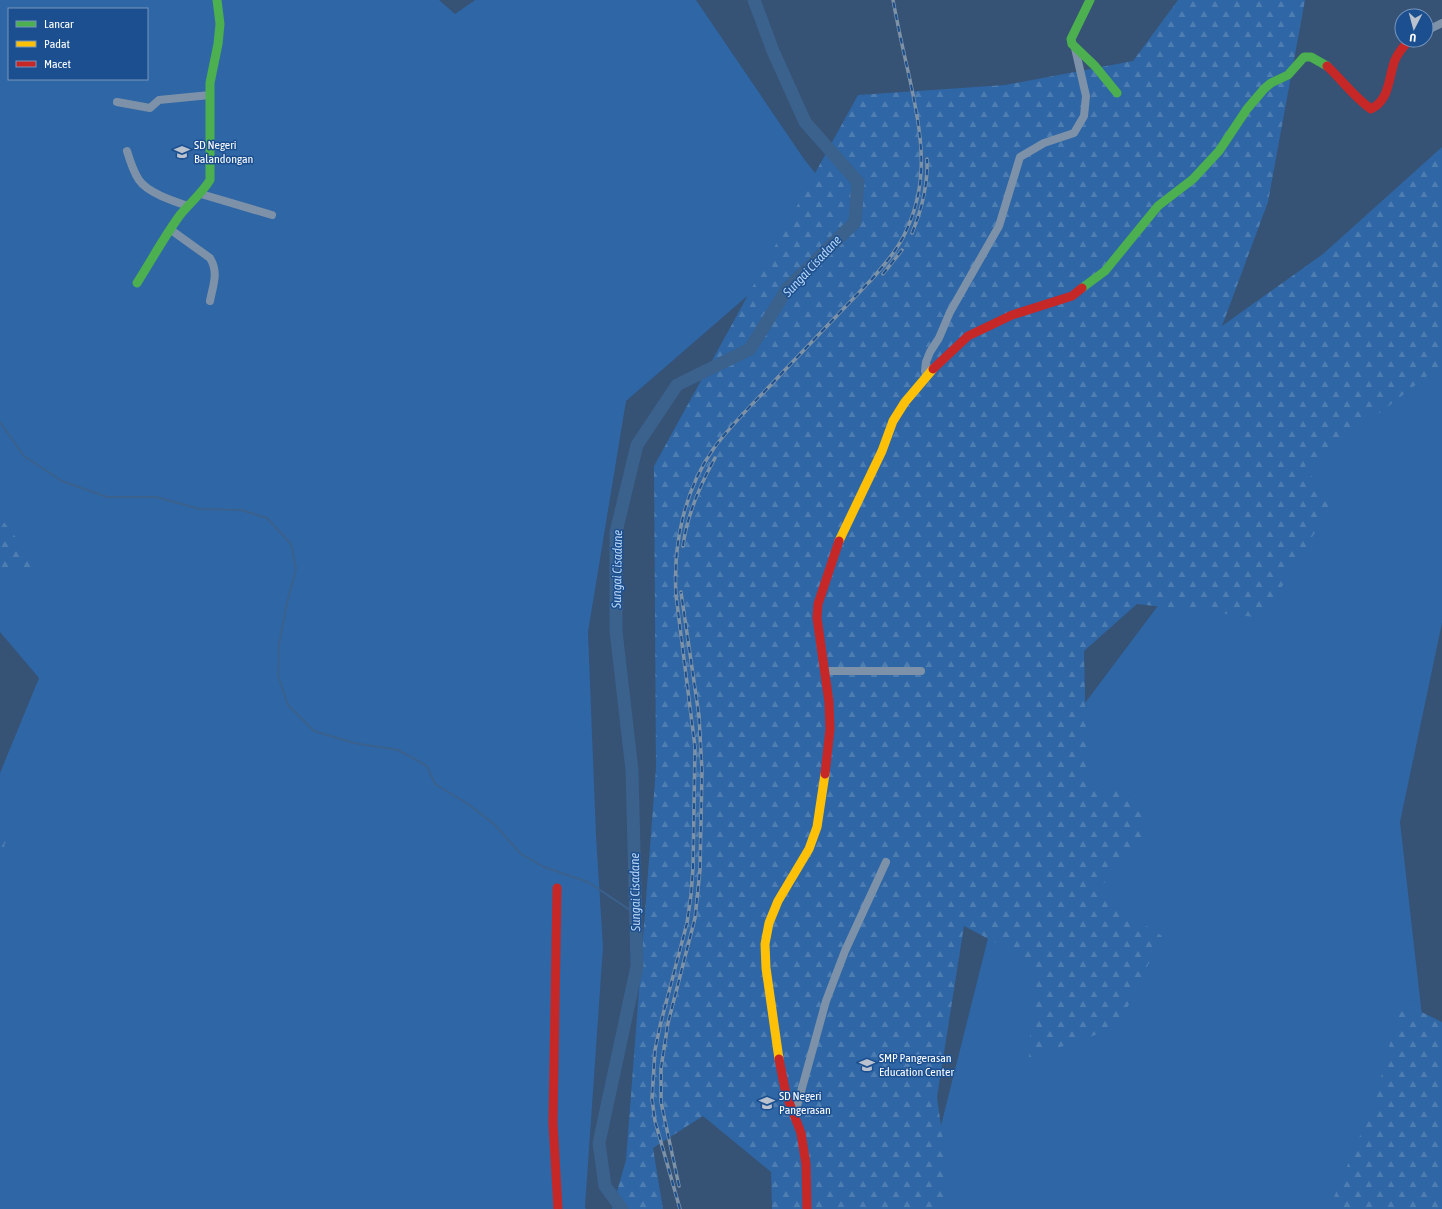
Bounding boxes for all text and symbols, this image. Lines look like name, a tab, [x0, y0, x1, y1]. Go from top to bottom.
legend	[8, 8, 148, 80]
north arrow	[1394, 8, 1434, 48]
text: Lancar	[44, 17, 74, 31]
text: U	[1409, 32, 1417, 44]
text: Padat	[44, 37, 70, 51]
text: Macet	[44, 57, 72, 71]
place label: SD Negeri Balandongan	[194, 138, 253, 166]
school or university icon: SD Negeri Balandongan	[173, 143, 191, 161]
water label: Sungai Cisadane	[779, 232, 844, 301]
water label: Sungai Cisadane	[609, 529, 625, 609]
water label: Sungai Cisadane	[627, 852, 643, 932]
place label: SMP Pangerasan Education Center	[879, 1051, 954, 1079]
school or university icon: SMP Pangerasan Education Center	[858, 1056, 876, 1074]
place label: SD Negeri Pangerasan	[779, 1089, 831, 1117]
school or university icon: SD Negeri Pangerasan	[758, 1094, 776, 1112]

